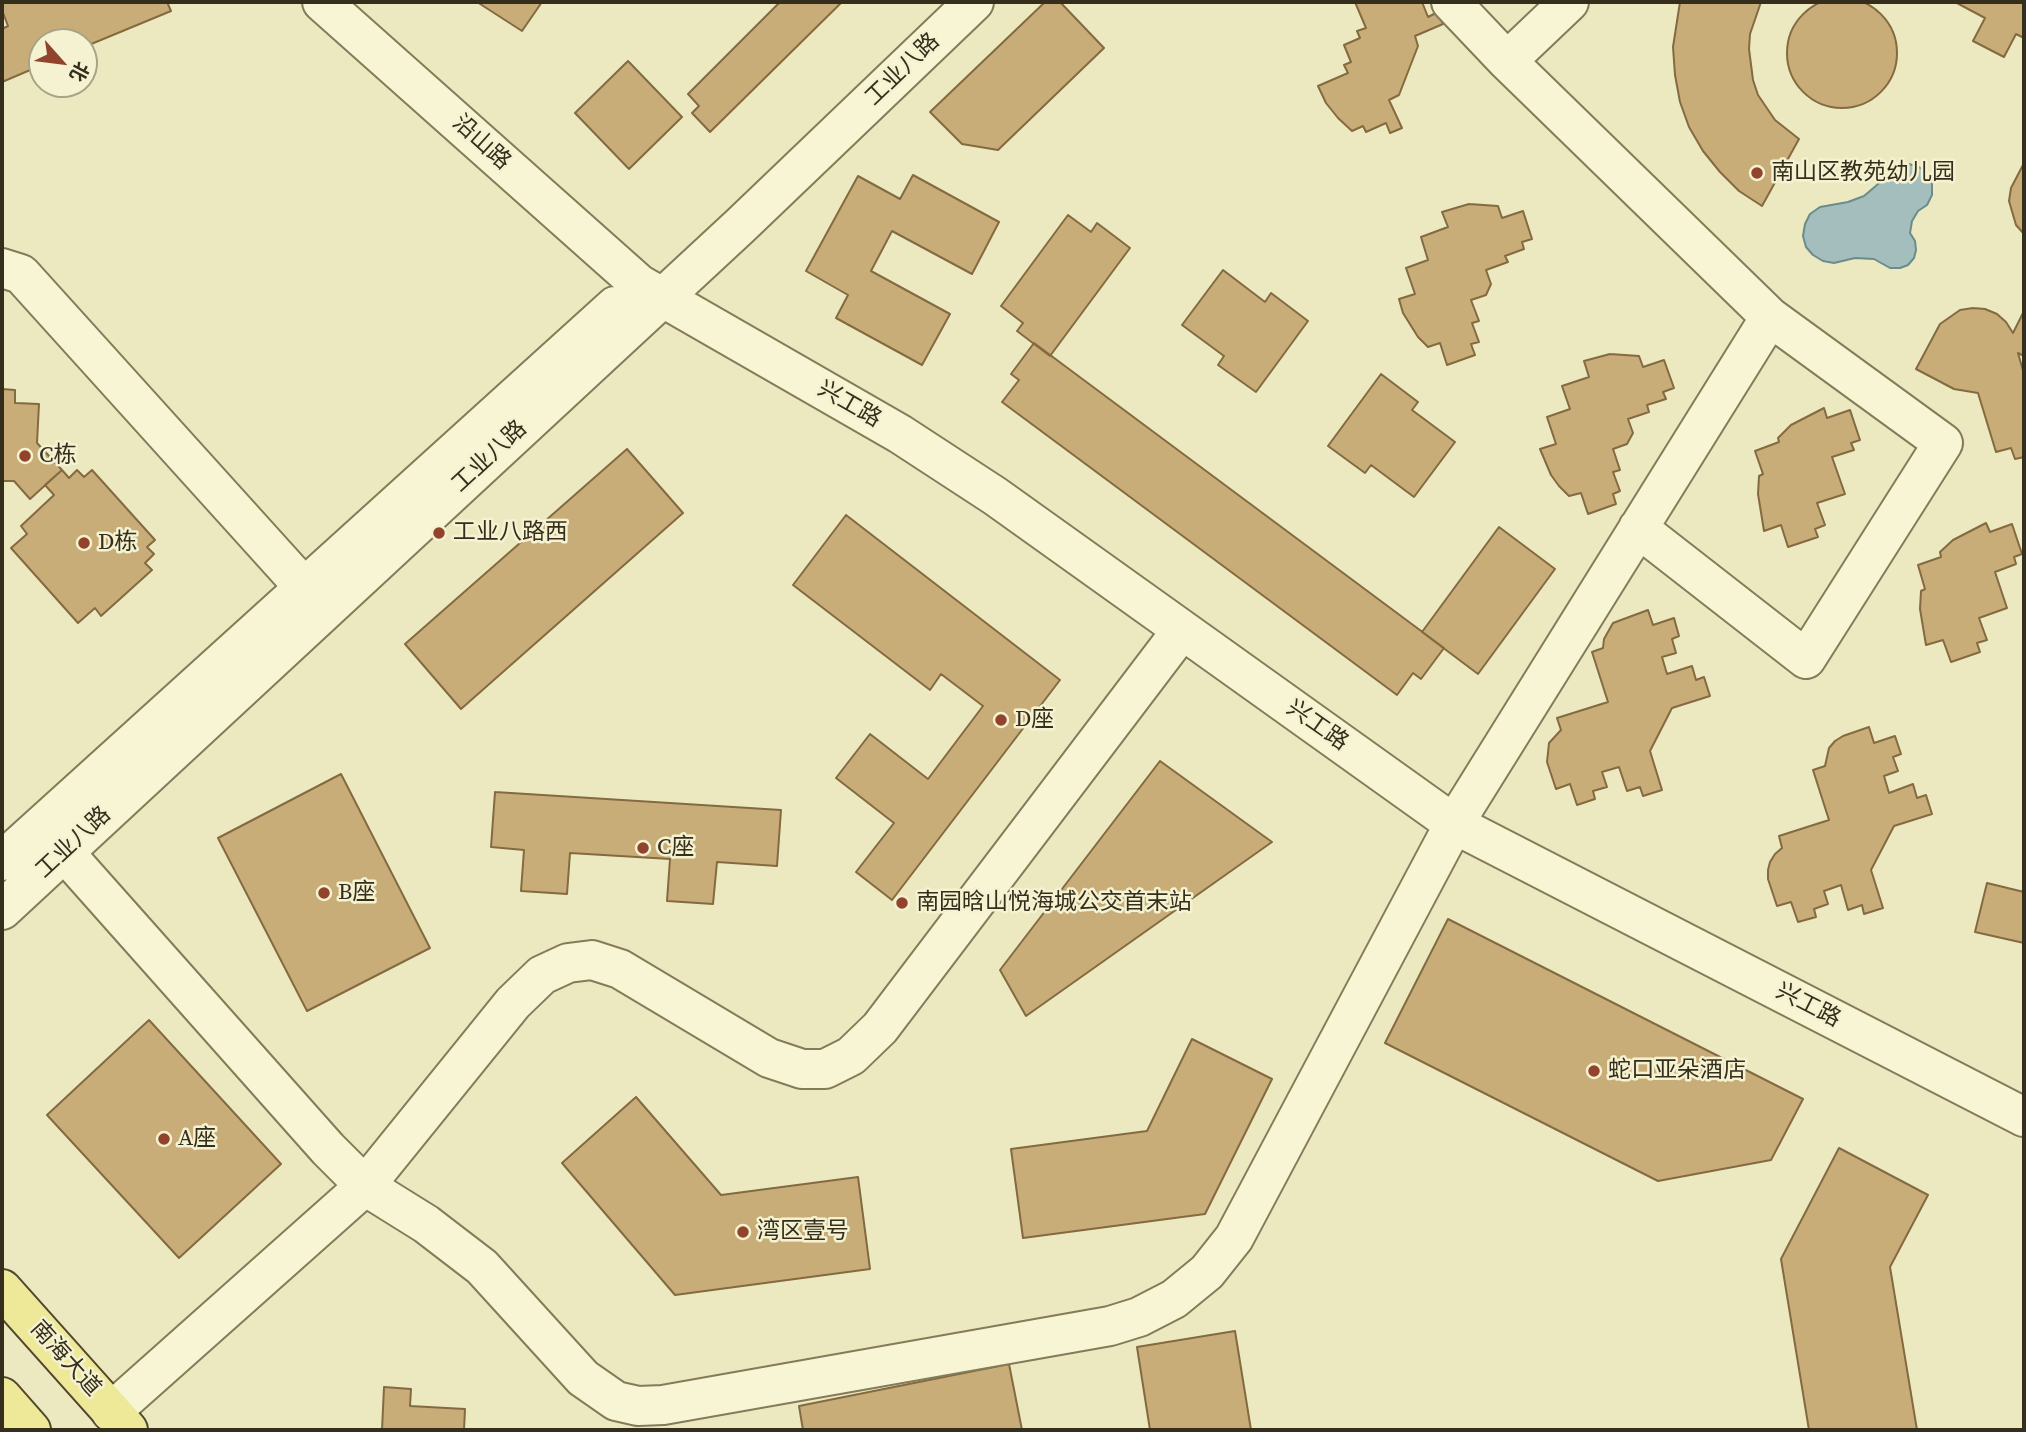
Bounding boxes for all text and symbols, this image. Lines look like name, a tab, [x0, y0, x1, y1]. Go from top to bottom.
north arrow	[28, 28, 98, 98]
street label: 工业八路	[860, 28, 946, 112]
text: 北	[64, 57, 96, 86]
street label: 沿山路	[446, 110, 516, 176]
place label: 南山区教苑幼儿园	[1771, 159, 1955, 187]
marker: 南山区教苑幼儿园	[1749, 165, 1765, 181]
street label: 兴工路	[812, 376, 886, 434]
street label: 工业八路	[447, 416, 533, 498]
place label: C栋	[39, 442, 77, 470]
marker: C栋	[17, 448, 33, 464]
place label: 工业八路西	[453, 519, 568, 547]
marker: 工业八路西	[431, 525, 447, 541]
place label: D栋	[98, 529, 137, 557]
marker: D栋	[76, 535, 92, 551]
street label: 兴工路	[1281, 695, 1353, 757]
place label: D座	[1015, 706, 1054, 734]
marker: D座	[993, 712, 1009, 728]
street label: 工业八路	[31, 802, 117, 884]
place label: C座	[657, 834, 695, 862]
marker: C座	[635, 840, 651, 856]
place label: B座	[338, 879, 375, 907]
marker: B座	[316, 885, 332, 901]
place label: 南园晗山悦海城公交首末站	[916, 889, 1192, 917]
marker: 南园晗山悦海城公交首末站	[894, 895, 910, 911]
street label: 兴工路	[1771, 978, 1845, 1034]
place label: 蛇口亚朵酒店	[1608, 1057, 1746, 1085]
marker: 蛇口亚朵酒店	[1586, 1063, 1602, 1079]
place label: A座	[178, 1125, 216, 1153]
marker: A座	[156, 1131, 172, 1147]
place label: 湾区壹号	[757, 1218, 849, 1246]
marker: 湾区壹号	[735, 1224, 751, 1240]
street label: 南海大道	[24, 1316, 106, 1402]

